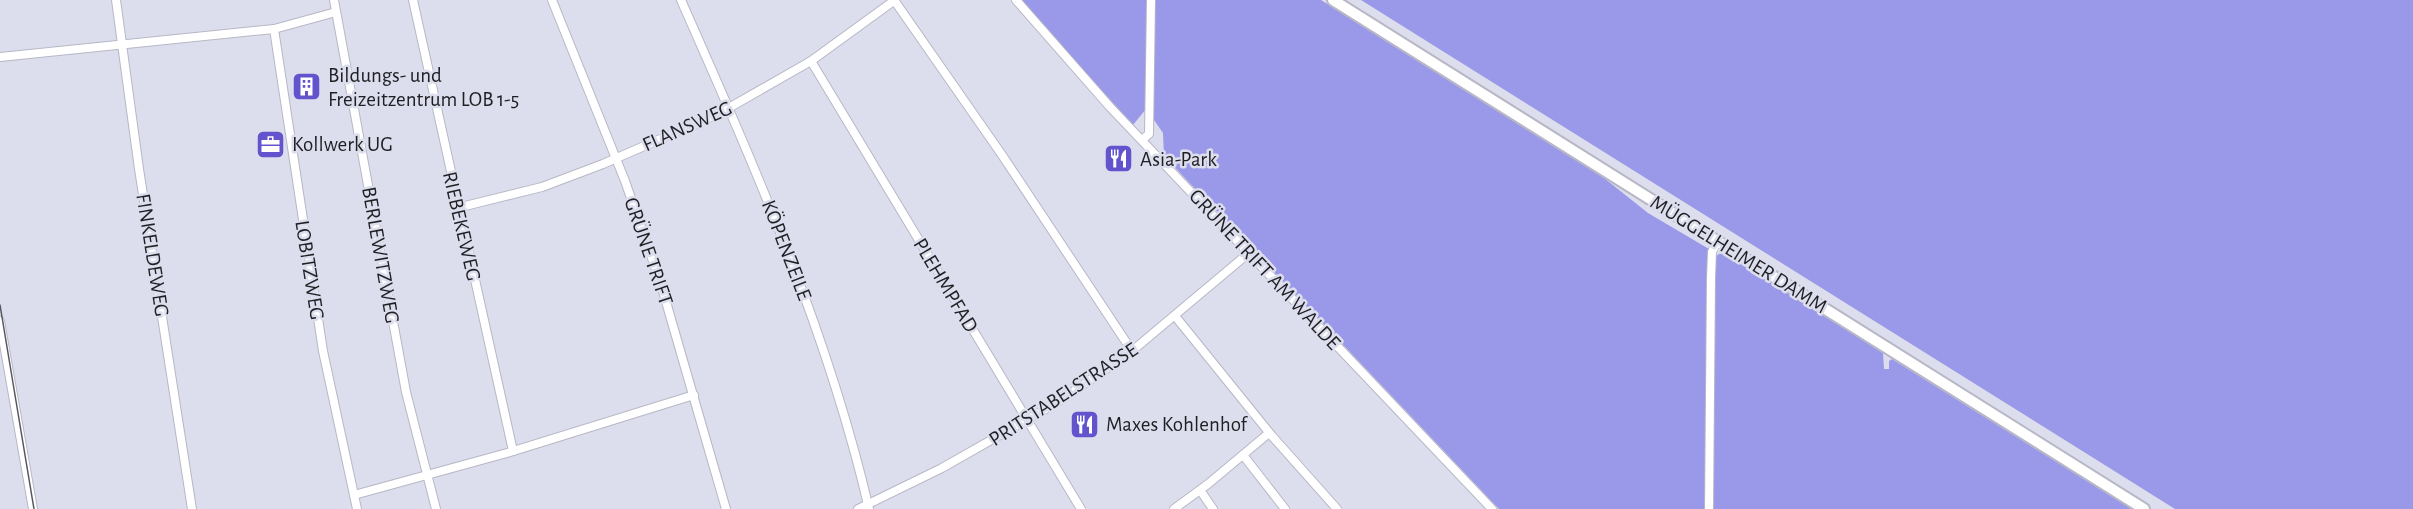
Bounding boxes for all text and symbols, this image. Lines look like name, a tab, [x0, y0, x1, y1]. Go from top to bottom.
place label: Bildungs- und Freizeitzentrum LOB 1-5	[328, 65, 519, 110]
building icon: Bildungs- und Freizeitzentrum LOB 1-5	[291, 71, 323, 103]
street label: FLANSWEG	[639, 97, 735, 155]
office icon: Kollwerk UG	[255, 128, 287, 160]
place label: Kollwerk UG	[292, 134, 393, 155]
restaurant icon: Asia-Park	[1103, 143, 1135, 175]
place label: Asia-Park	[1140, 149, 1217, 170]
street label: RIEBEKEWEG	[439, 169, 484, 283]
street label: GRÜNE TRIFT AM WALDE	[1185, 184, 1345, 354]
street label: BERLEWITZWEG	[358, 185, 403, 325]
street label: MÜGGELHEIMER DAMM	[1647, 191, 1831, 317]
street label: FINKELDEWEG	[132, 192, 173, 318]
street label: GRÜNE TRIFT	[620, 194, 678, 308]
street label: KÖPENZEILE	[758, 197, 816, 303]
street label: LOBITZWEG	[291, 219, 328, 321]
street label: PLEHMPFAD	[909, 234, 982, 336]
street label: PRITSTABELSTRASSE	[985, 339, 1141, 450]
restaurant icon: Maxes Kohlenhof	[1069, 408, 1101, 440]
place label: Maxes Kohlenhof	[1106, 414, 1249, 435]

